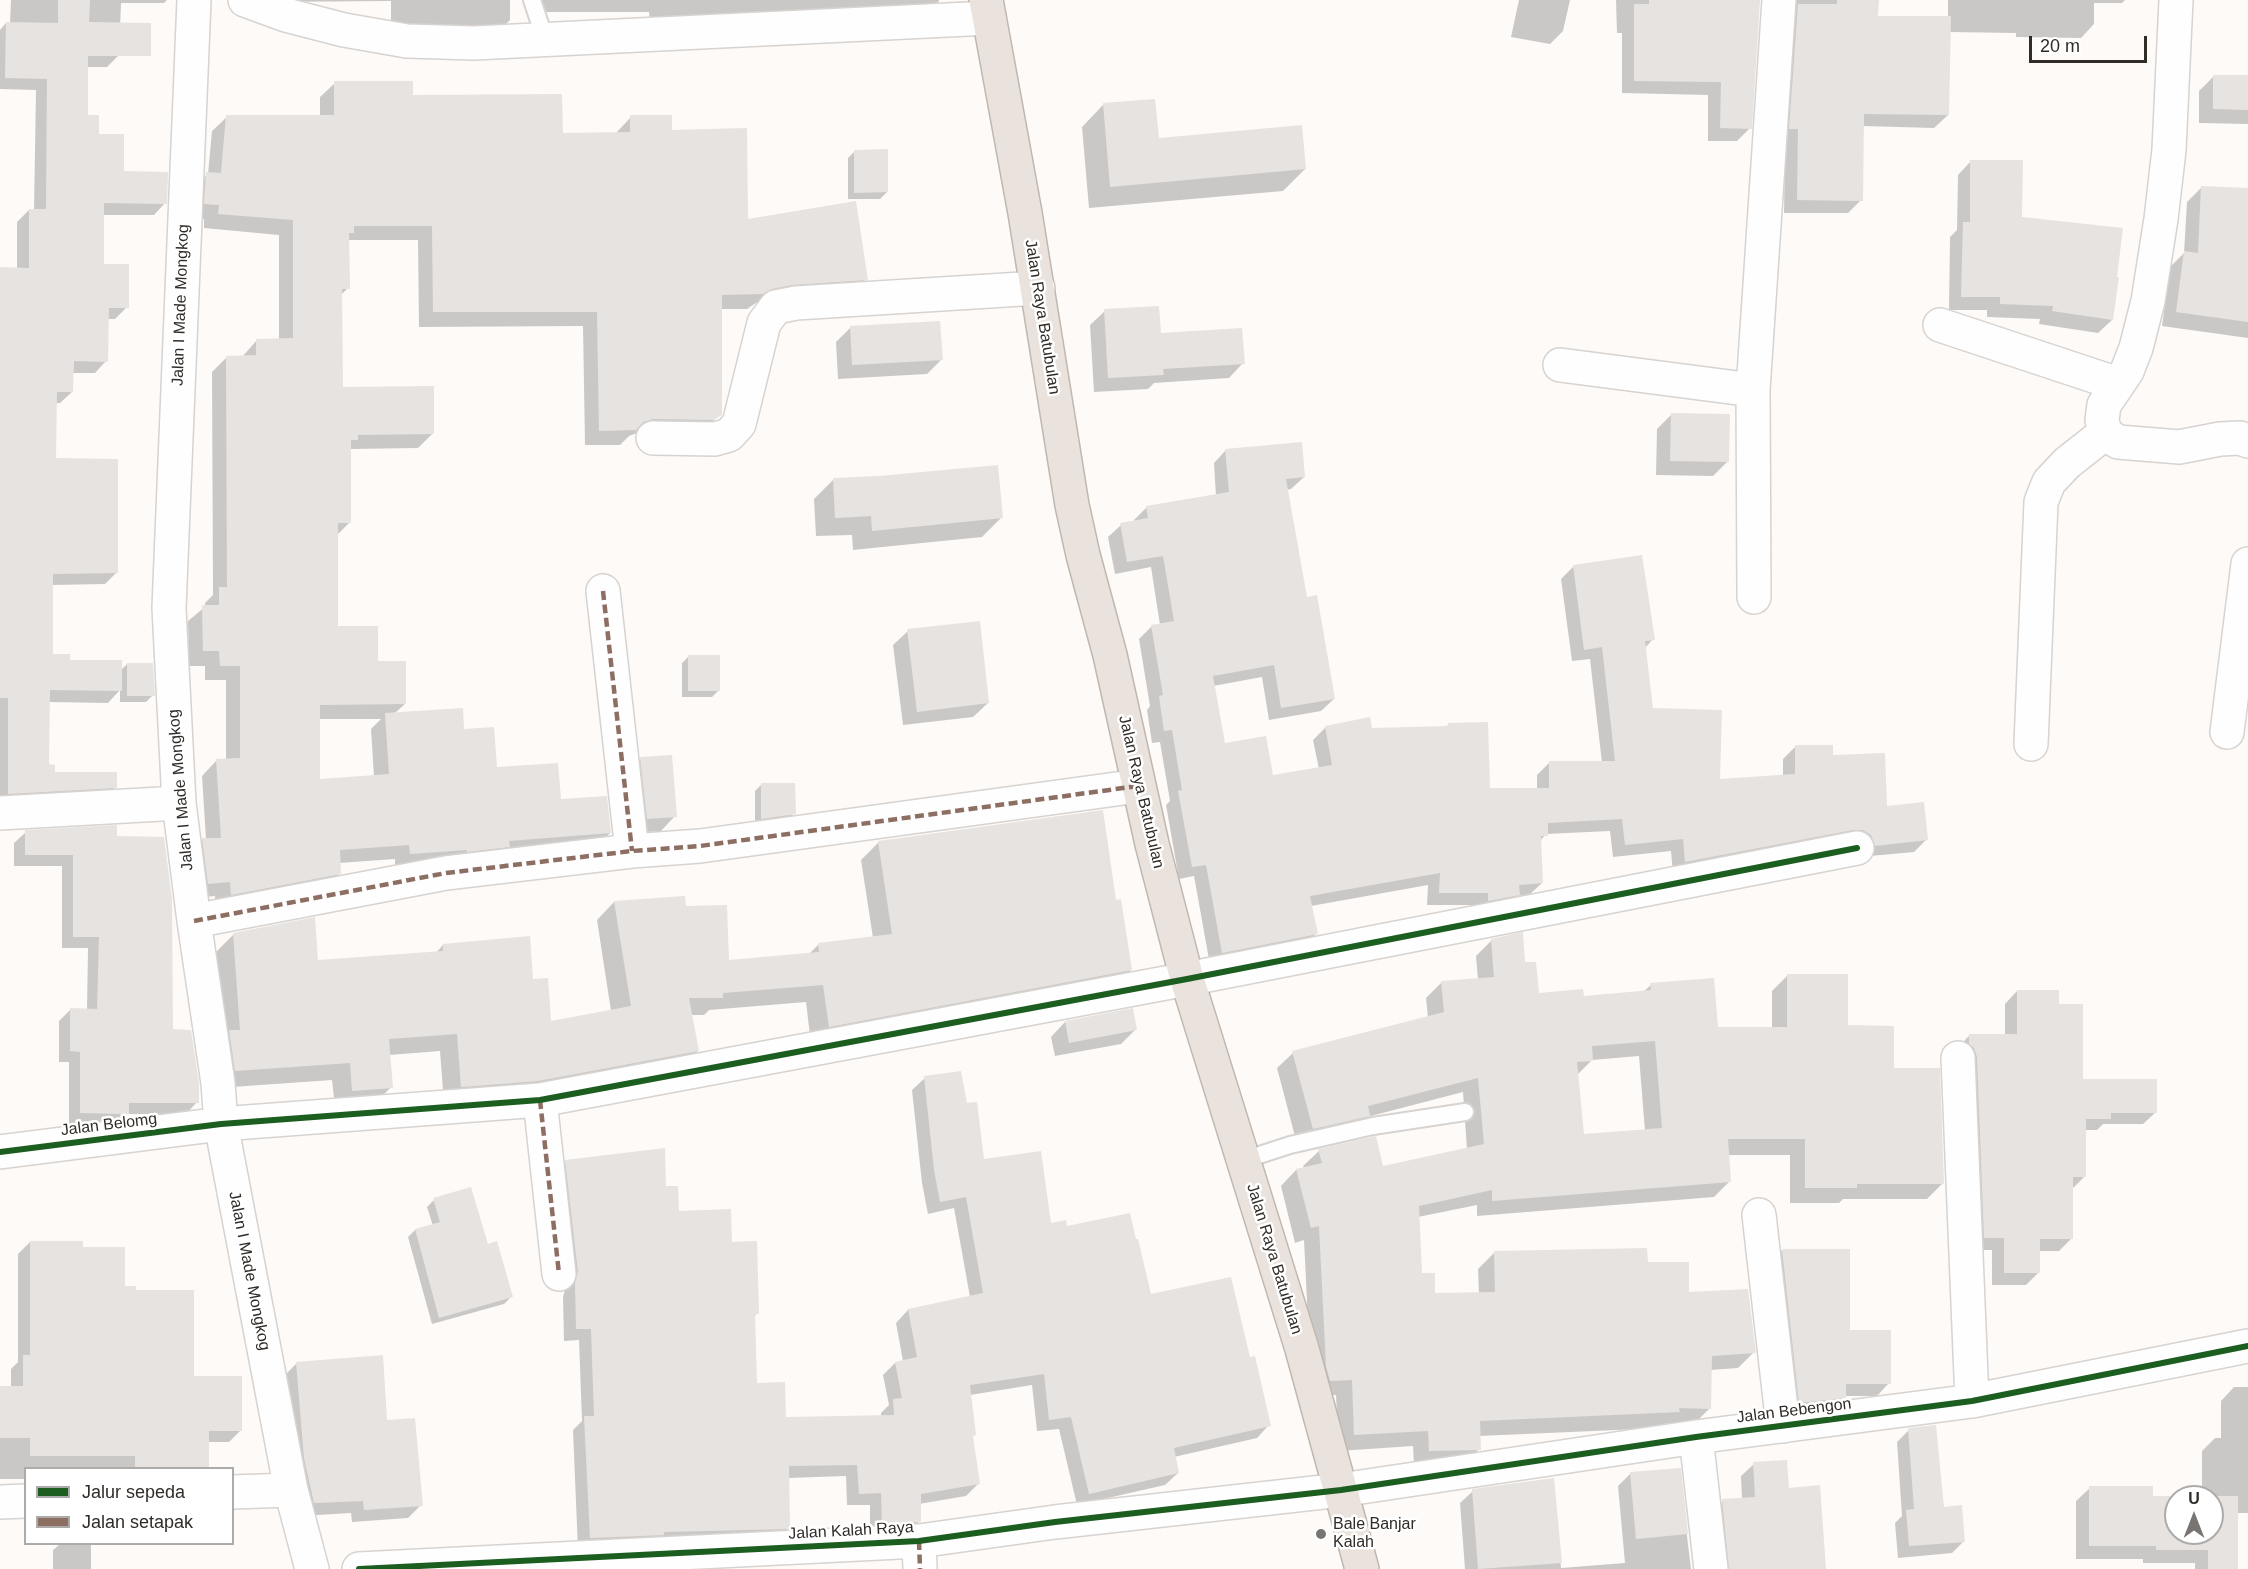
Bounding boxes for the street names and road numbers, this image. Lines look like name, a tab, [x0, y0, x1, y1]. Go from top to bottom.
street label: Jalan I Made Mongkog	[169, 224, 193, 386]
street label: Jalan Raya Batubulan	[1020, 238, 1064, 396]
street label: Jalan I Made Mongkog	[164, 709, 198, 871]
street label: Jalan Raya Batubulan	[1114, 714, 1168, 870]
street label: Jalan Belomg	[60, 1110, 158, 1140]
street label: Jalan Raya Batubulan	[1242, 1181, 1306, 1337]
street label: Jalan I Made Mongkog	[224, 1190, 274, 1352]
street label: Jalan Bebengon	[1735, 1394, 1853, 1428]
street label: Jalan Kalah Raya	[788, 1518, 914, 1544]

